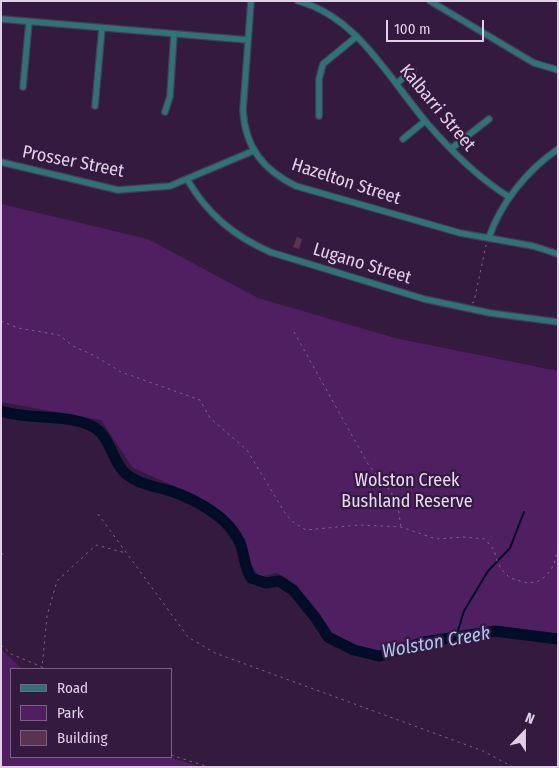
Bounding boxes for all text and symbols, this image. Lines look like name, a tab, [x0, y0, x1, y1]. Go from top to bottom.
scale bar	[389, 10, 486, 42]
text: 100 m	[394, 20, 431, 38]
street label: Kalbarri Street	[394, 60, 480, 156]
street label: Prosser Street	[20, 142, 126, 182]
street label: Hazelton Street	[289, 154, 403, 210]
street label: Lugano Street	[310, 239, 414, 289]
park label: Wolston Creek Bushland Reserve	[341, 470, 473, 512]
water label: Wolston Creek	[380, 622, 492, 664]
legend	[10, 668, 172, 758]
text: Road	[57, 679, 88, 697]
text: Park	[57, 704, 84, 722]
north arrow	[499, 708, 549, 758]
text: N	[523, 709, 537, 728]
text: Building	[57, 729, 108, 747]

